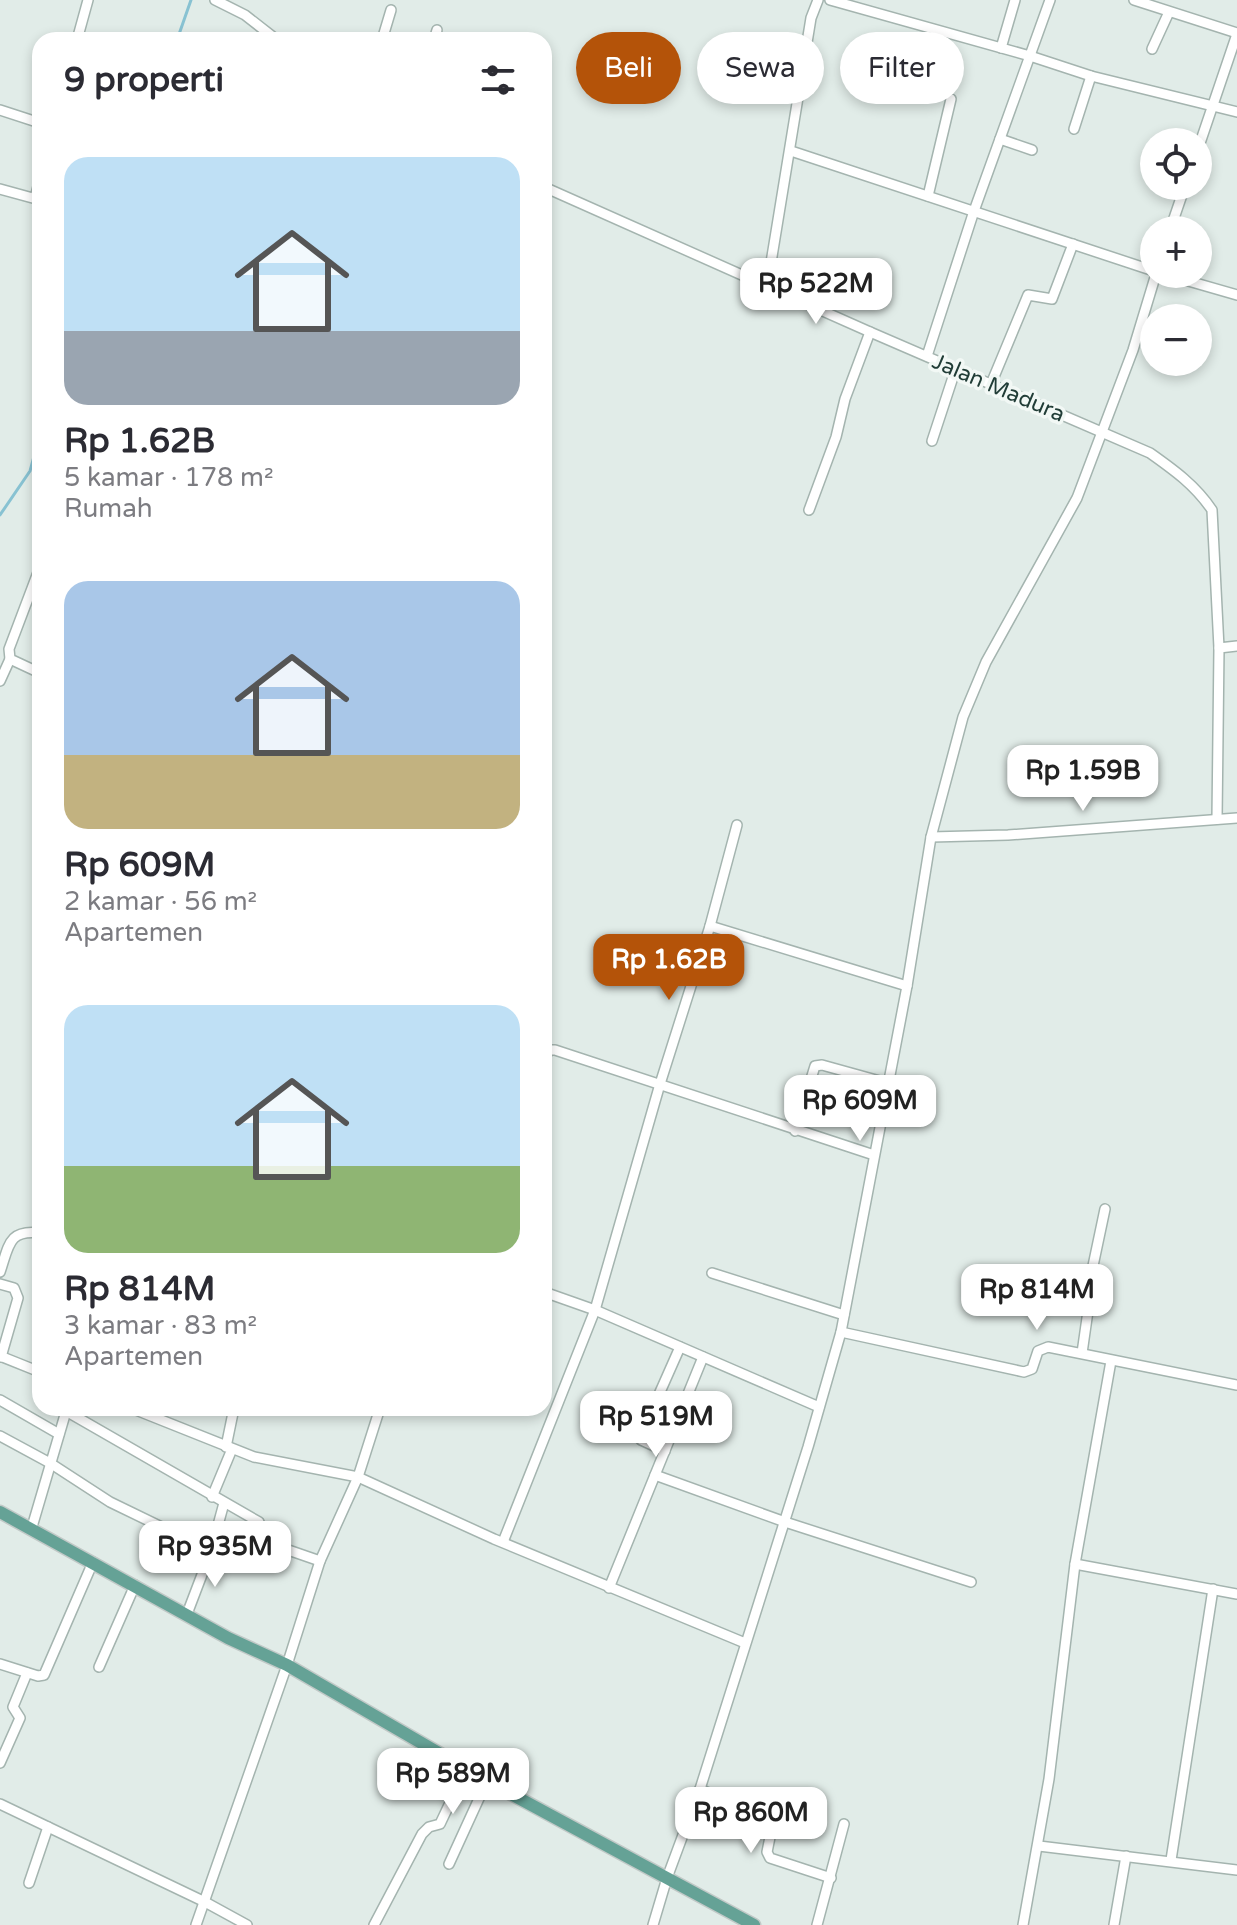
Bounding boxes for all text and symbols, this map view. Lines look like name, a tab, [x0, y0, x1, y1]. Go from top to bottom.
chip: Beli	[576, 32, 681, 104]
chip: Sewa	[697, 32, 824, 104]
chip: Filter	[840, 32, 964, 104]
icon: filters	[476, 58, 520, 102]
text: 9 properti	[64, 60, 224, 101]
map controls	[1140, 128, 1212, 376]
button: locate	[1140, 128, 1212, 200]
icon: home	[220, 209, 364, 353]
button: +	[1140, 216, 1212, 288]
pin: Rp 522M	[742, 258, 890, 326]
text: Rp 522M	[758, 268, 874, 299]
button: −	[1140, 304, 1212, 376]
street label: Jalan Madura	[929, 348, 1069, 427]
text: Rp 1.62B	[64, 421, 215, 462]
text: 5 kamar · 178 m²	[64, 462, 274, 493]
text: Rumah	[64, 493, 153, 524]
icon: home	[220, 633, 364, 777]
pin: Rp 1.59B	[1000, 745, 1166, 813]
text: Rp 1.59B	[1025, 755, 1141, 786]
text: Rp 609M	[64, 845, 215, 886]
text: 2 kamar · 56 m²	[64, 886, 257, 917]
text: Apartemen	[64, 917, 203, 948]
pin: Rp 1.62B	[586, 934, 752, 1002]
text: Rp 1.62B	[611, 944, 727, 975]
icon: home	[220, 1057, 364, 1201]
pin: Rp 609M	[786, 1075, 934, 1143]
text: Rp 609M	[802, 1085, 918, 1116]
pin: Rp 814M	[963, 1264, 1111, 1332]
text: Rp 814M	[64, 1269, 215, 1310]
text: Rp 814M	[979, 1274, 1095, 1305]
text: 3 kamar · 83 m²	[64, 1310, 257, 1341]
text: Apartemen	[64, 1341, 203, 1372]
pin: Rp 519M	[582, 1391, 730, 1459]
text: Rp 519M	[598, 1401, 714, 1432]
pin: Rp 935M	[141, 1521, 289, 1589]
text: Rp 935M	[157, 1531, 273, 1562]
pin: Rp 589M	[379, 1748, 527, 1816]
text: Rp 589M	[395, 1758, 511, 1789]
pin: Rp 860M	[677, 1787, 825, 1855]
text: Rp 860M	[693, 1797, 809, 1828]

